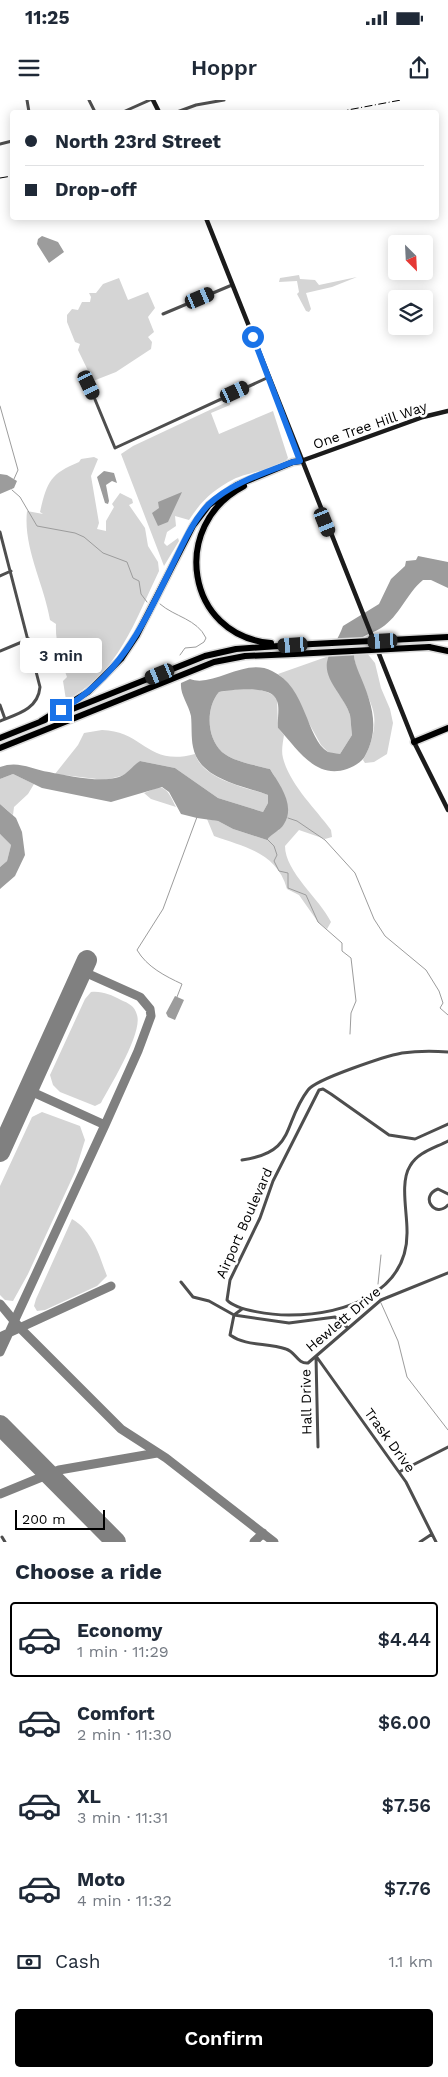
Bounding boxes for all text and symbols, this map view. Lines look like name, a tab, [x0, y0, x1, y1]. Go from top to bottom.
text: 11:25	[25, 6, 70, 29]
icon: menu	[15, 54, 43, 82]
icon: share	[405, 54, 433, 82]
text: Hoppr	[191, 55, 257, 80]
text: North 23rd Street	[55, 130, 221, 153]
text: Drop-off	[55, 178, 137, 201]
north arrow	[388, 235, 432, 280]
map controls	[388, 235, 433, 335]
car	[183, 285, 216, 311]
button: layers	[388, 290, 433, 335]
route start	[242, 326, 264, 348]
car	[75, 368, 102, 402]
car	[218, 379, 251, 405]
street label: One Tree Hill Way	[311, 398, 430, 452]
car	[312, 505, 337, 539]
car	[367, 633, 398, 649]
car	[277, 636, 308, 654]
callout: 3 min	[20, 638, 102, 672]
text: 3 min	[39, 646, 83, 665]
car	[143, 661, 176, 687]
route end	[50, 699, 72, 721]
street label: Airport Boulevard	[212, 1165, 276, 1281]
street label: Hewlett Drive	[302, 1283, 384, 1355]
street label: Hall Drive	[297, 1369, 315, 1435]
street label: Trask Drive	[361, 1405, 419, 1475]
scale bar	[15, 1507, 105, 1530]
text: 200 m	[22, 1511, 66, 1527]
text: Choose a ride	[15, 1559, 162, 1584]
icon: car	[17, 1617, 62, 1662]
text: Economy	[77, 1619, 162, 1642]
text: $4.44	[378, 1628, 431, 1651]
text: 1 min · 11:29	[77, 1642, 169, 1661]
icon: car	[17, 1700, 62, 1745]
text: Comfort	[77, 1702, 155, 1725]
text: $6.00	[378, 1711, 431, 1734]
text: 2 min · 11:30	[77, 1725, 172, 1744]
icon: car	[17, 1783, 62, 1828]
text: XL	[77, 1785, 101, 1808]
text: $7.56	[382, 1794, 431, 1817]
text: 3 min · 11:31	[77, 1808, 168, 1827]
icon: car	[17, 1866, 62, 1911]
text: Moto	[77, 1868, 125, 1891]
text: $7.76	[384, 1877, 431, 1900]
text: 4 min · 11:32	[77, 1891, 172, 1910]
icon: cash	[15, 1948, 43, 1976]
text: Cash	[55, 1950, 101, 1973]
text: 1.1 km	[388, 1952, 433, 1971]
button: Confirm	[15, 2009, 433, 2067]

